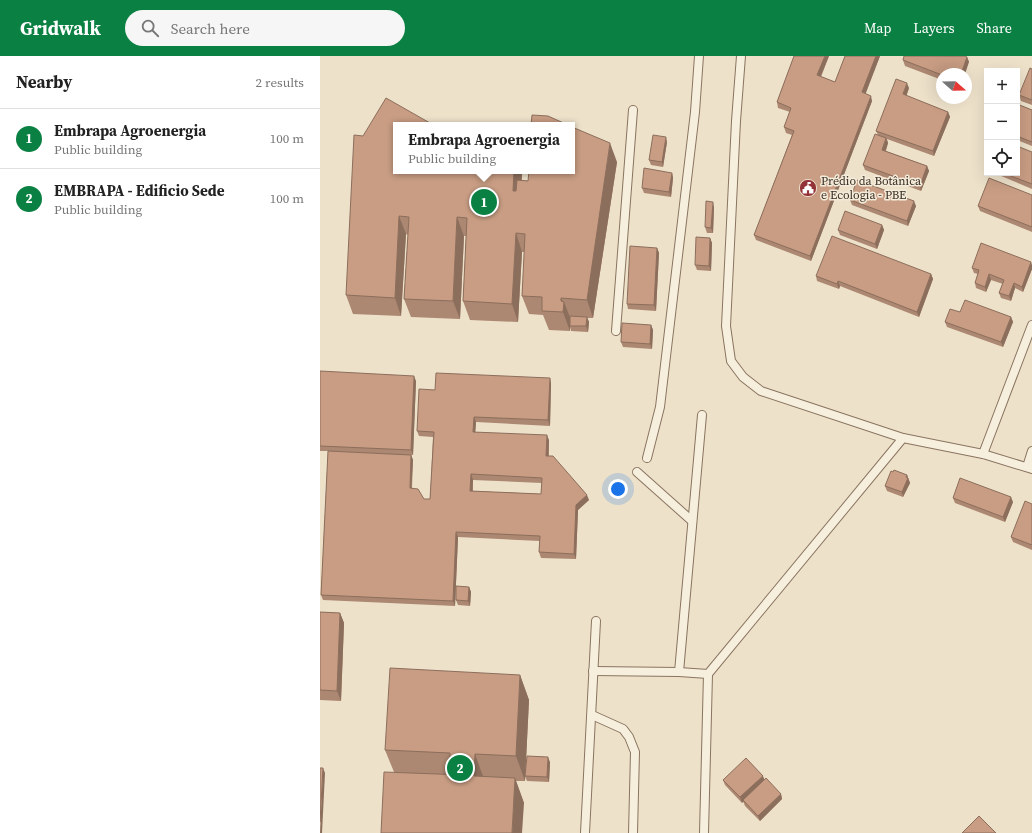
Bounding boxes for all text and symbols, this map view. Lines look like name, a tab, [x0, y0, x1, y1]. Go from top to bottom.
search box	[125, 10, 405, 46]
text: Gridwalk	[20, 15, 101, 41]
icon: search	[139, 17, 161, 39]
text: Search here	[171, 18, 250, 39]
text: Map	[864, 18, 891, 38]
text: Layers	[913, 18, 955, 38]
text: Share	[977, 18, 1012, 38]
north arrow	[936, 68, 972, 104]
map controls	[984, 68, 1020, 176]
button: +	[984, 68, 1020, 104]
text: Nearby	[16, 70, 72, 94]
text: 2 results	[256, 74, 304, 91]
button: −	[984, 104, 1020, 140]
text: Embrapa Agroenergia	[54, 120, 206, 141]
popup	[393, 122, 575, 174]
text: Embrapa Agroenergia	[408, 129, 560, 150]
text: 1	[25, 130, 33, 147]
text: 100 m	[270, 130, 304, 147]
button: locate	[984, 140, 1020, 176]
text: Public building	[54, 141, 142, 158]
text: Public building	[408, 150, 496, 167]
place label: Prédio da Botânica e Ecologia - PBE	[821, 173, 922, 203]
public building icon: Prédio da Botânica e Ecologia - PBE	[798, 178, 818, 198]
text: EMBRAPA - Edificio Sede	[54, 180, 225, 201]
pin: 1	[471, 187, 497, 217]
text: 2	[25, 190, 33, 207]
text: 100 m	[270, 190, 304, 207]
text: Public building	[54, 201, 142, 218]
your location	[608, 479, 628, 499]
pin: 2	[447, 753, 473, 783]

